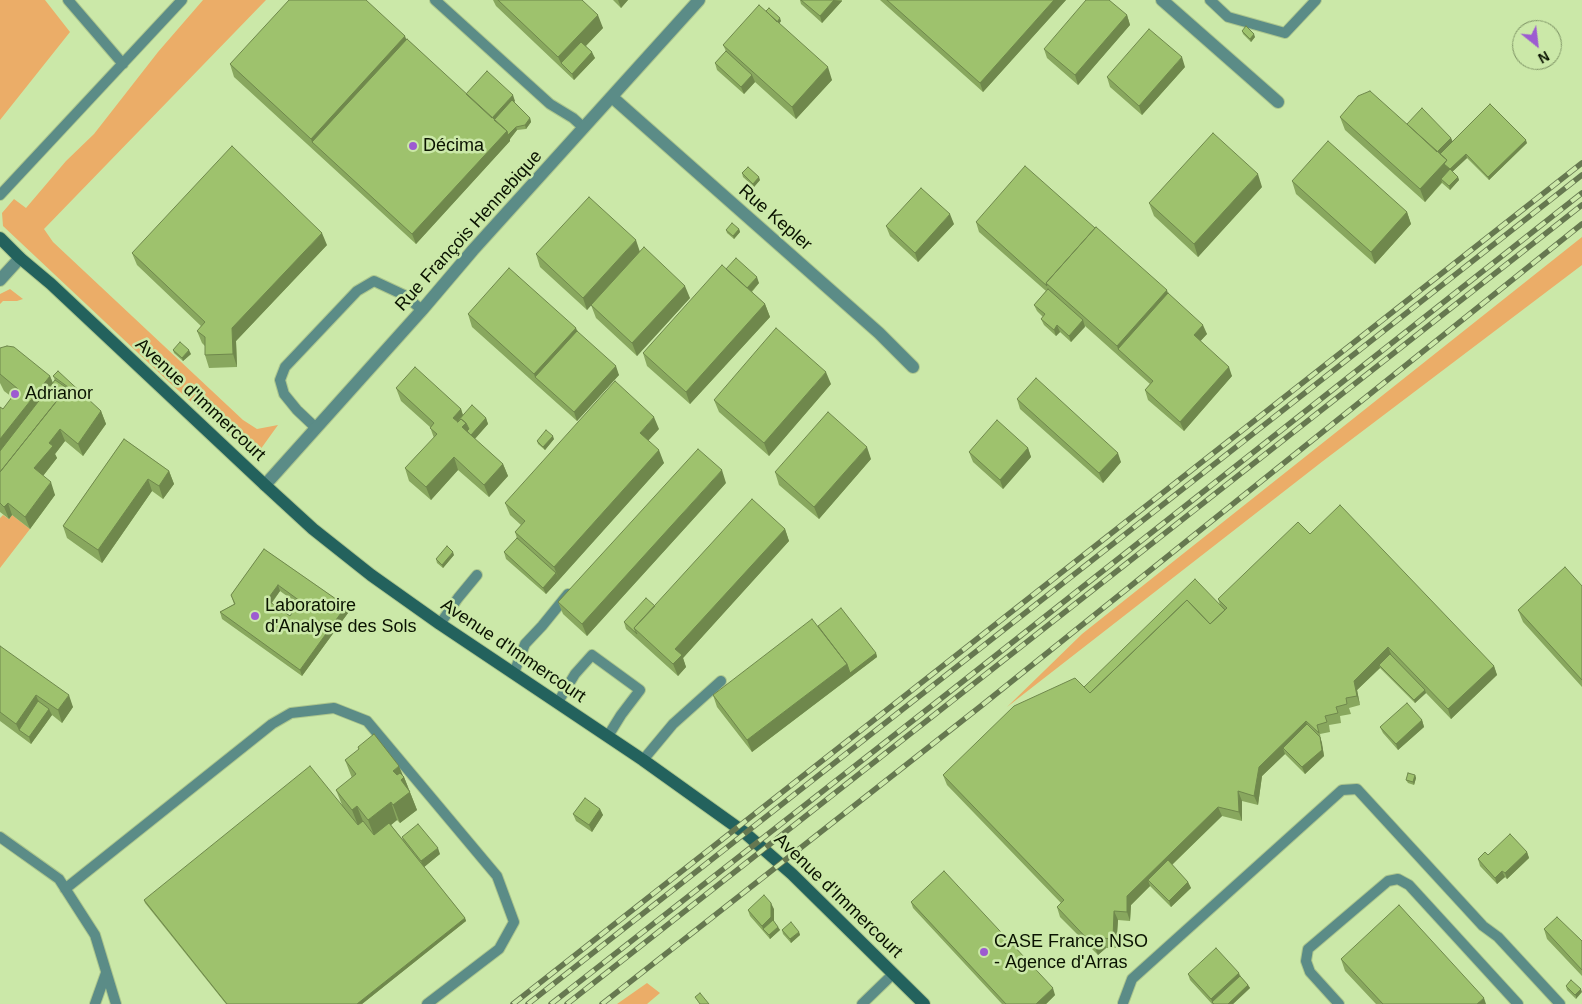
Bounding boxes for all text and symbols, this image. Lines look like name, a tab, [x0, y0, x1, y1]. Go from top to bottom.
north arrow	[1512, 20, 1562, 70]
text: N	[1535, 48, 1552, 67]
place label: Décima	[423, 135, 484, 157]
marker: Décima	[407, 140, 419, 152]
street label: Rue François Hennebique	[391, 146, 547, 316]
street label: Rue Kepler	[734, 180, 816, 256]
street label: Avenue d'Immercourt	[130, 334, 270, 466]
place label: Adrianor	[25, 383, 93, 405]
marker: Adrianor	[9, 388, 21, 400]
street label: Avenue d'Immercourt	[436, 594, 590, 708]
place label: Laboratoire d'Analyse des Sols	[265, 595, 417, 638]
marker: Laboratoire d'Analyse des Sols	[249, 610, 261, 622]
street label: Avenue d'Immercourt	[769, 829, 907, 963]
place label: CASE France NSO - Agence d'Arras	[994, 931, 1148, 974]
marker: CASE France NSO - Agence d'Arras	[978, 946, 990, 958]

